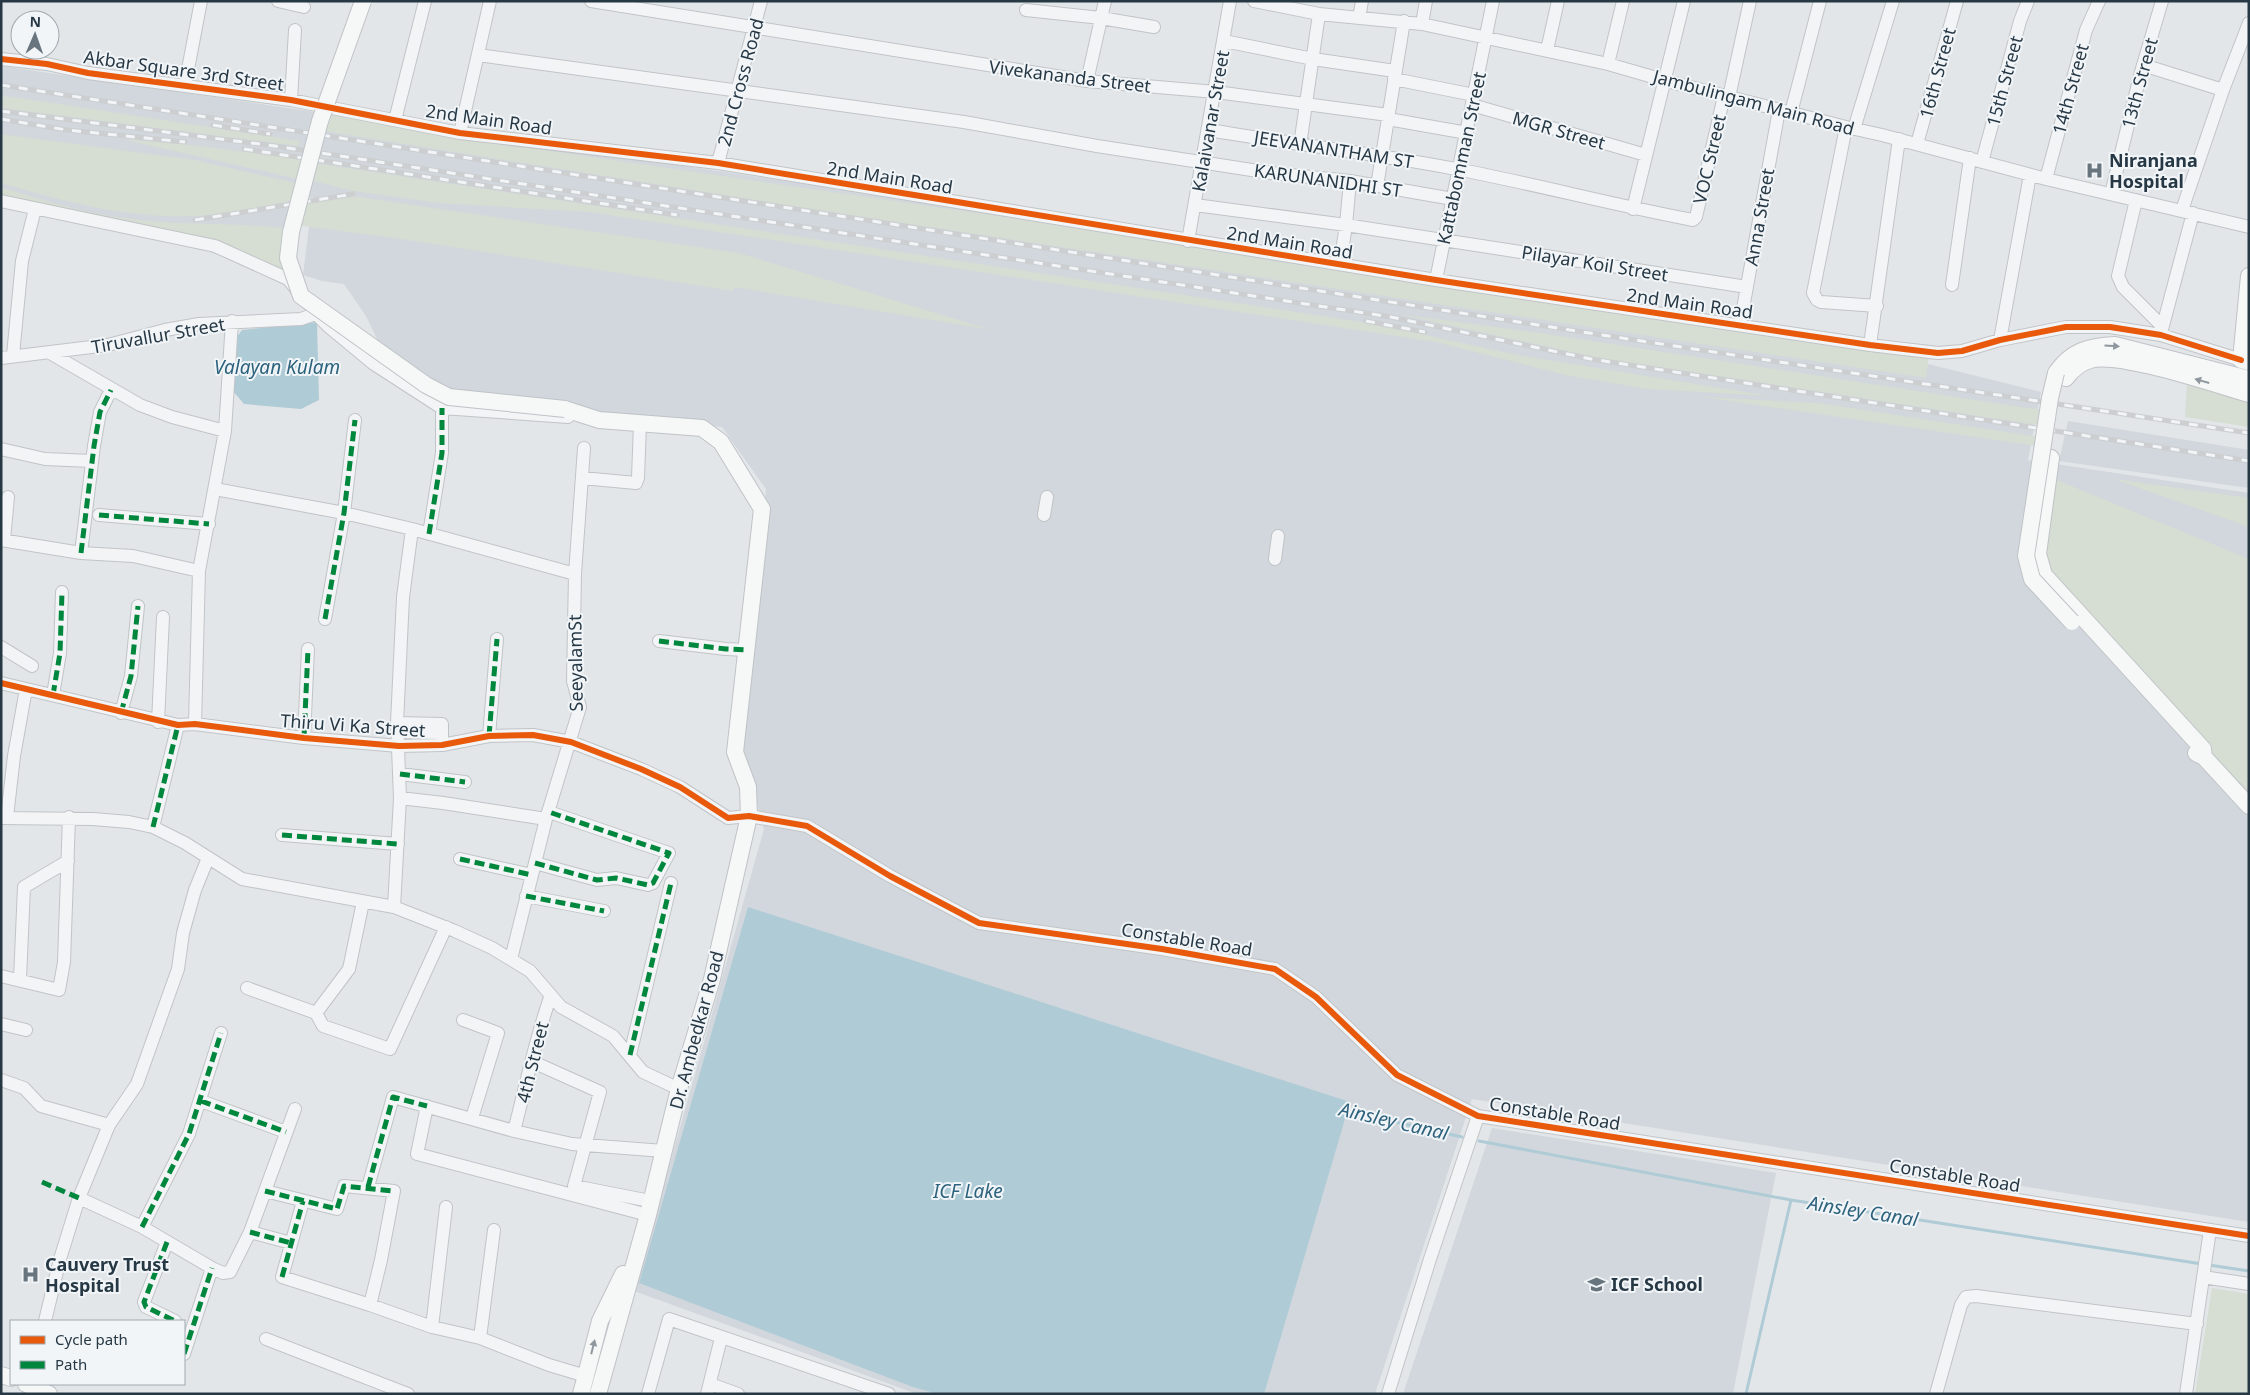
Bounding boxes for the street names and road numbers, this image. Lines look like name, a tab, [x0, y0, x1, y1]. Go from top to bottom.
street label: 2nd Cross Road	[711, 15, 769, 149]
street label: 16th Street	[1913, 24, 1961, 121]
street label: 15th Street	[1980, 32, 2028, 129]
street label: 13th Street	[2115, 34, 2163, 131]
street label: 14th Street	[2046, 40, 2094, 137]
street label: Akbar Square 3rd Street	[82, 44, 286, 96]
street label: Kalaivanar Street	[1186, 48, 1234, 194]
street label: Vivekananda Street	[988, 54, 1153, 98]
street label: Jambulingam Main Road	[1649, 63, 1857, 140]
street label: Kattabomman Street	[1431, 69, 1491, 247]
street label: 2nd Main Road	[424, 98, 554, 140]
street label: MGR Street	[1510, 105, 1609, 155]
street label: VOC Street	[1687, 111, 1731, 206]
street label: JEEVANANTHAM ST	[1251, 124, 1415, 173]
street label: 2nd Main Road	[825, 155, 955, 199]
street label: KARUNANIDHI ST	[1252, 158, 1404, 202]
street label: Anna Street	[1739, 166, 1779, 268]
street label: 2nd Main Road	[1225, 220, 1355, 264]
street label: Pilayar Koil Street	[1520, 240, 1670, 286]
street label: 2nd Main Road	[1625, 282, 1755, 324]
street label: Tiruvallur Street	[89, 311, 227, 359]
street label: SeeyalamSt	[562, 614, 588, 712]
street label: Thiru Vi Ka Street	[280, 708, 427, 742]
street label: Constable Road	[1120, 917, 1254, 961]
street label: Dr. Ambedkar Road	[663, 948, 729, 1112]
street label: 4th Street	[510, 1018, 554, 1105]
street label: Constable Road	[1488, 1091, 1622, 1135]
street label: Constable Road	[1888, 1153, 2022, 1197]

